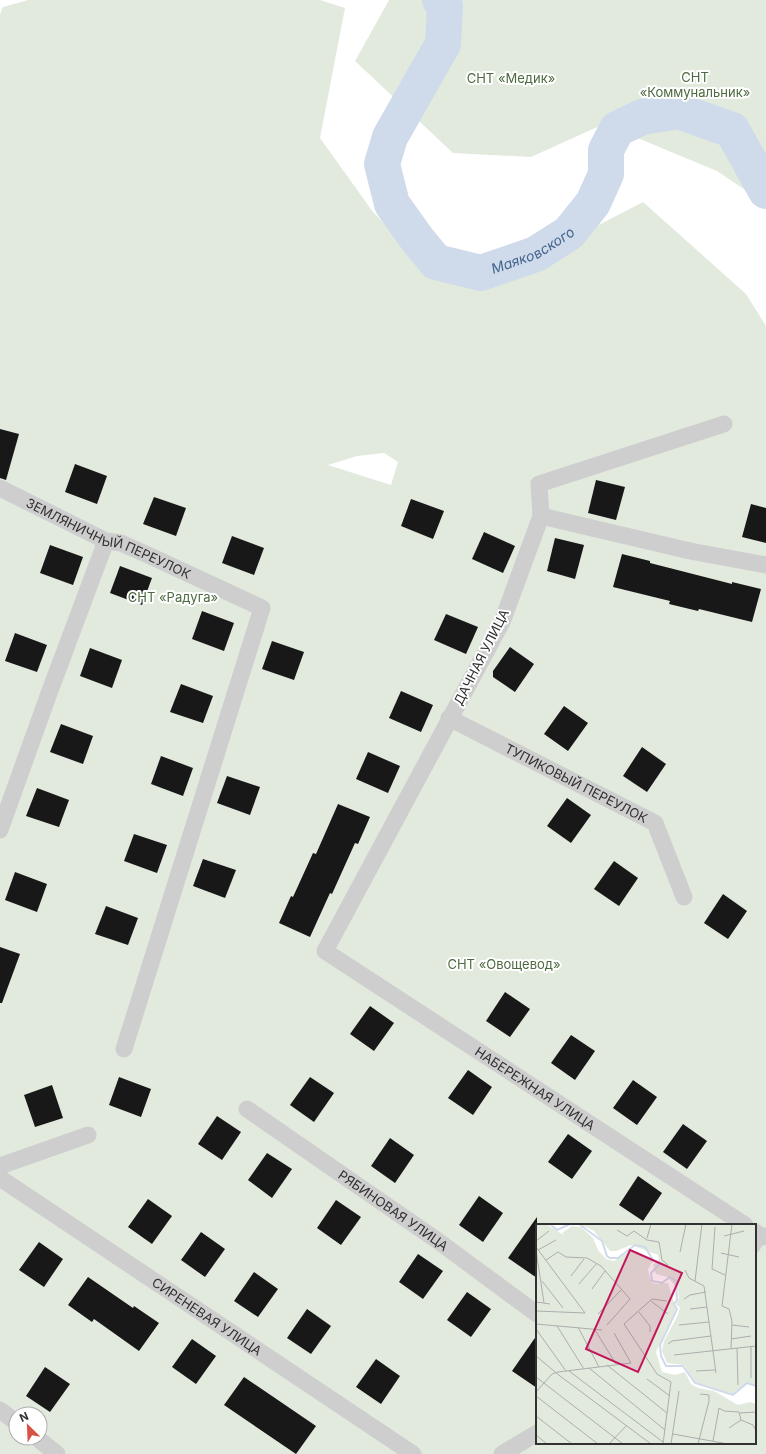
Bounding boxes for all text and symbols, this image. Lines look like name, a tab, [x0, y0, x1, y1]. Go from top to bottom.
park label: СНТ «Коммунальник»	[640, 69, 750, 100]
park label: СНТ «Медик»	[467, 70, 555, 86]
water label: Маяковского	[489, 224, 578, 277]
street label: ЗЕМЛЯНИЧНЫЙ ПЕРЕУЛОК	[24, 494, 194, 582]
park label: СНТ «Радуга»	[128, 589, 218, 605]
street label: ДАЧНАЯ УЛИЦА	[450, 606, 512, 708]
street label: ТУПИКОВЫЙ ПЕРЕУЛОК	[502, 740, 651, 826]
park label: СНТ «Овощевод»	[447, 956, 561, 972]
street label: НАБЕРЕЖНАЯ УЛИЦА	[472, 1043, 598, 1133]
street label: РЯБИНОВАЯ УЛИЦА	[335, 1167, 452, 1254]
inset map	[536, 1224, 756, 1444]
street label: СИРЕНЕВАЯ УЛИЦА	[149, 1274, 265, 1359]
north arrow	[8, 1406, 48, 1446]
text: N	[17, 1409, 31, 1425]

